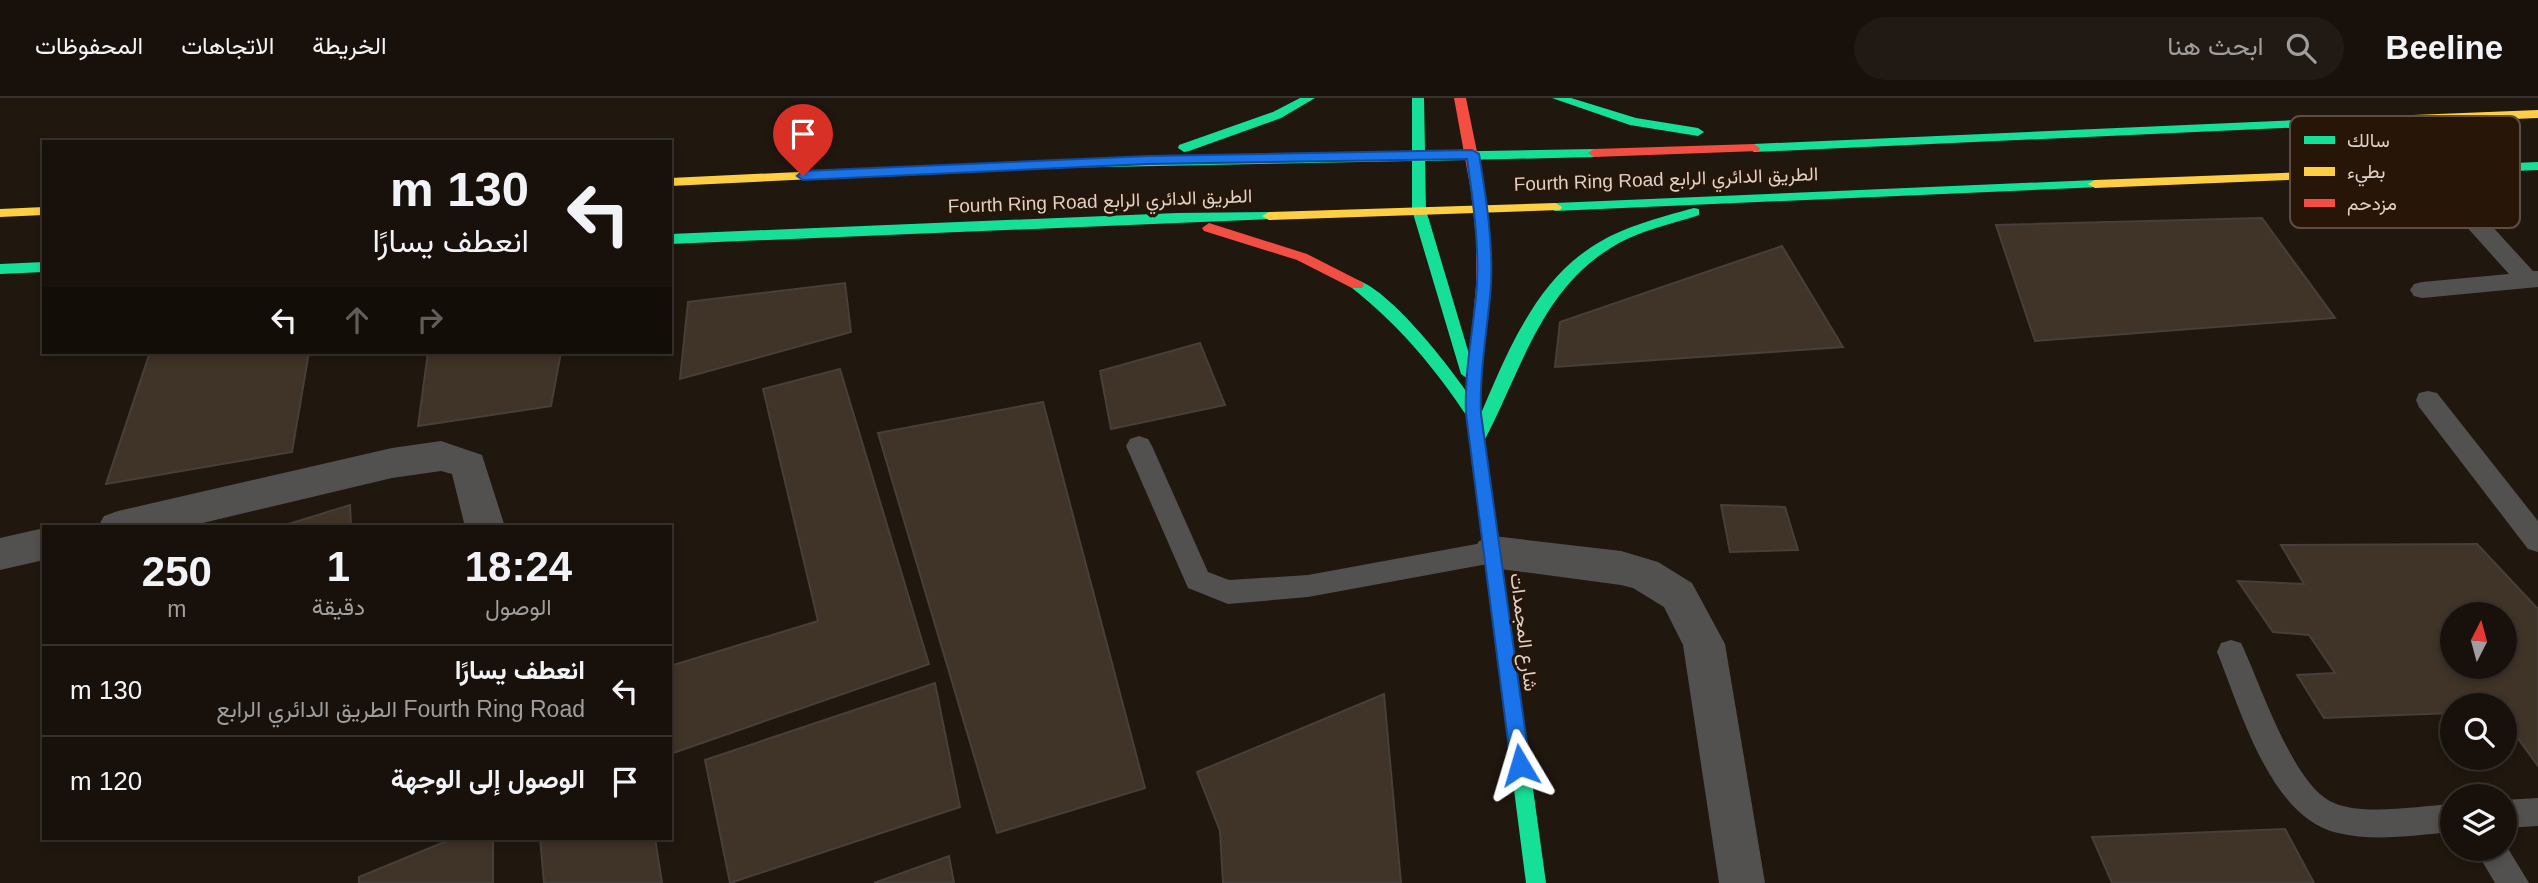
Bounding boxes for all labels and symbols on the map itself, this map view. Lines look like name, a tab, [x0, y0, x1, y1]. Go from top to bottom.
pin	[773, 104, 833, 176]
legend	[2290, 116, 2520, 228]
text: سالك	[2347, 130, 2390, 151]
text: بطيء	[2347, 161, 2385, 187]
street label: Fourth Ring Road الطريق الدائري الرابع	[1513, 163, 1819, 200]
street label: Fourth Ring Road الطريق الدائري الرابع	[947, 185, 1253, 222]
text: مزدحم	[2347, 193, 2397, 216]
street label: شارع المجمدات	[1504, 572, 1542, 693]
north arrow	[2440, 602, 2516, 679]
position arrow	[1483, 728, 1557, 802]

